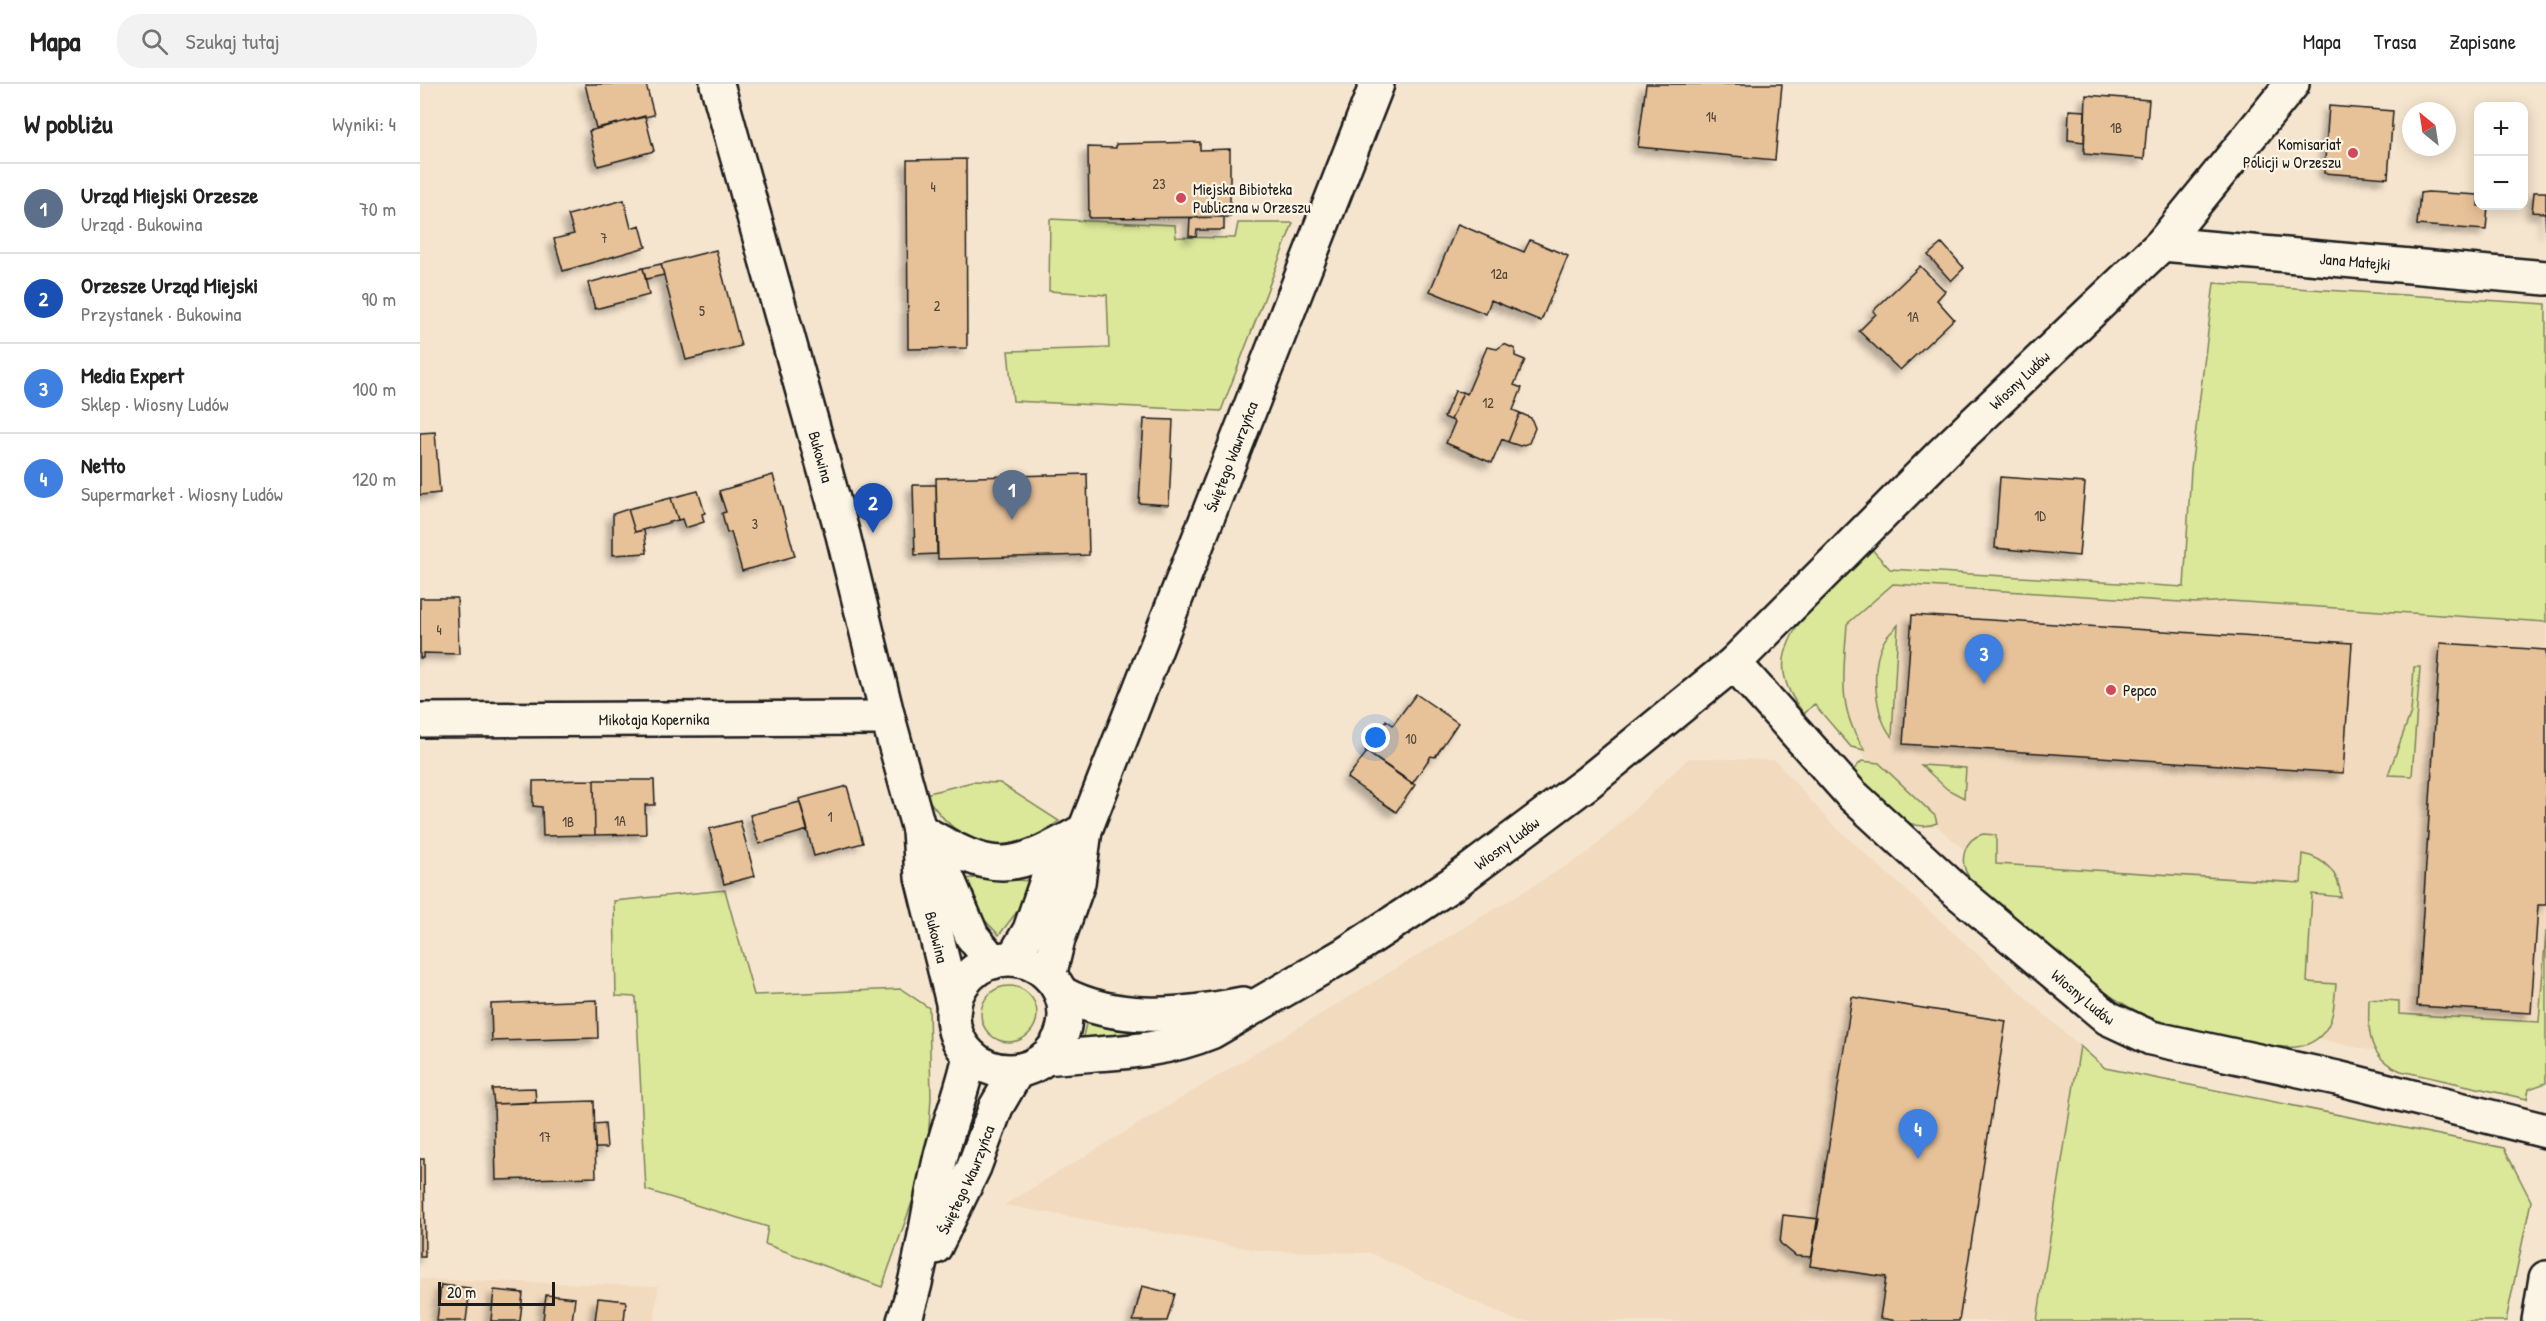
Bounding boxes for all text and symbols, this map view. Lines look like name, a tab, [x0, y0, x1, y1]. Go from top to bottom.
search box	[117, 14, 537, 68]
text: Mapa	[30, 22, 81, 60]
icon: search	[138, 25, 171, 58]
text: Szukaj tutaj	[186, 26, 280, 56]
text: Mapa	[2303, 27, 2341, 56]
text: Trasa	[2374, 27, 2416, 56]
text: Zapisane	[2449, 27, 2516, 56]
north arrow	[2402, 102, 2456, 156]
map controls	[2474, 102, 2528, 210]
button: +	[2474, 102, 2528, 156]
text: W pobliżu	[24, 106, 113, 141]
house number: 14	[1706, 107, 1716, 126]
text: Wyniki: 4	[332, 110, 396, 137]
house number: 1B	[2110, 118, 2122, 137]
place label: Komisariat Policji w Orzeszu	[2243, 133, 2342, 173]
marker: Komisariat Policji w Orzeszu	[2346, 146, 2360, 160]
button: −	[2474, 156, 2528, 210]
house number: 23	[1153, 174, 1165, 193]
house number: 4	[930, 177, 936, 196]
place label: Miejska Bibioteka Publiczna w Orzeszu	[1193, 178, 1311, 218]
text: Urząd Miejski Orzesze	[81, 180, 258, 210]
marker: Miejska Bibioteka Publiczna w Orzeszu	[1174, 191, 1188, 205]
text: 1	[40, 195, 47, 222]
text: 70 m	[359, 195, 396, 222]
text: Urząd · Bukowina	[81, 210, 202, 237]
house number: 7	[601, 228, 608, 247]
street label: Jana Matejki	[2319, 247, 2392, 275]
house number: 12a	[1490, 264, 1508, 283]
text: Orzesze Urząd Miejski	[81, 270, 258, 300]
text: 2	[39, 285, 48, 312]
text: 90 m	[362, 285, 396, 312]
house number: 2	[934, 296, 941, 315]
text: Przystanek · Bukowina	[81, 300, 241, 327]
house number: 5	[699, 301, 705, 320]
house number: 1A	[1907, 307, 1919, 326]
street label: Wiosny Ludów	[1984, 346, 2055, 414]
text: Media Expert	[81, 360, 184, 390]
text: 3	[39, 375, 48, 402]
text: 100 m	[353, 375, 396, 402]
text: Sklep · Wiosny Ludów	[81, 390, 229, 417]
house number: 12	[1482, 393, 1494, 412]
street label: Świętego Wawrzyńca	[1200, 398, 1263, 515]
street label: Bukowina	[804, 429, 839, 485]
text: Netto	[81, 450, 125, 480]
text: 4	[40, 465, 47, 492]
text: 120 m	[352, 465, 396, 492]
pin: 1	[992, 470, 1032, 520]
text: Supermarket · Wiosny Ludów	[81, 480, 283, 507]
pin: 2	[854, 484, 892, 533]
house number: 1D	[2034, 506, 2046, 525]
house number: 3	[752, 514, 758, 533]
house number: 4	[436, 620, 442, 639]
pin: 3	[1964, 634, 2004, 684]
place label: Pepco	[2123, 679, 2157, 701]
marker: Pepco	[2104, 683, 2118, 697]
street label: Mikołaja Kopernika	[599, 708, 709, 730]
your location	[1361, 723, 1390, 752]
house number: 10	[1405, 729, 1417, 748]
house number: 1	[827, 807, 833, 826]
house number: 1A	[614, 811, 626, 830]
street label: Wiosny Ludów	[1470, 811, 1544, 875]
house number: 1B	[562, 812, 574, 831]
street label: Bukowina	[920, 909, 954, 965]
street label: Wiosny Ludów	[2047, 964, 2118, 1030]
pin: 4	[1898, 1110, 1938, 1159]
street label: Świętego Wawrzyńca	[932, 1122, 999, 1238]
house number: 17	[539, 1127, 551, 1146]
scale bar	[438, 1279, 555, 1306]
text: 20 m	[447, 1281, 476, 1303]

